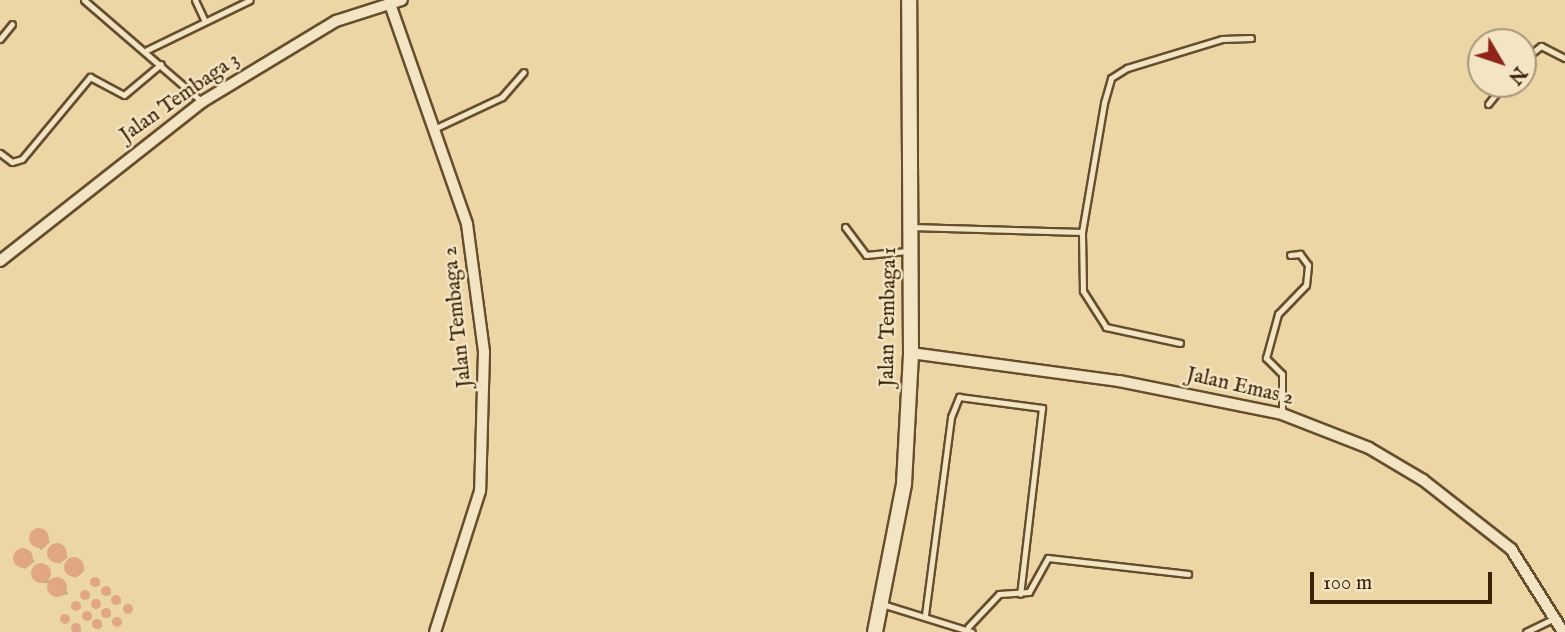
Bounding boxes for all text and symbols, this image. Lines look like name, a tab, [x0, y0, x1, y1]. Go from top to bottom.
north arrow	[1467, 28, 1537, 98]
street label: Jalan Tembaga 3	[115, 47, 245, 149]
text: N	[1502, 61, 1531, 89]
street label: Jalan Tembaga 2	[438, 245, 478, 389]
street label: Jalan Tembaga 1	[875, 247, 903, 387]
street label: Jalan Emas 2	[1184, 362, 1296, 412]
scale bar	[1313, 558, 1495, 602]
text: 100 m	[1323, 570, 1372, 597]

